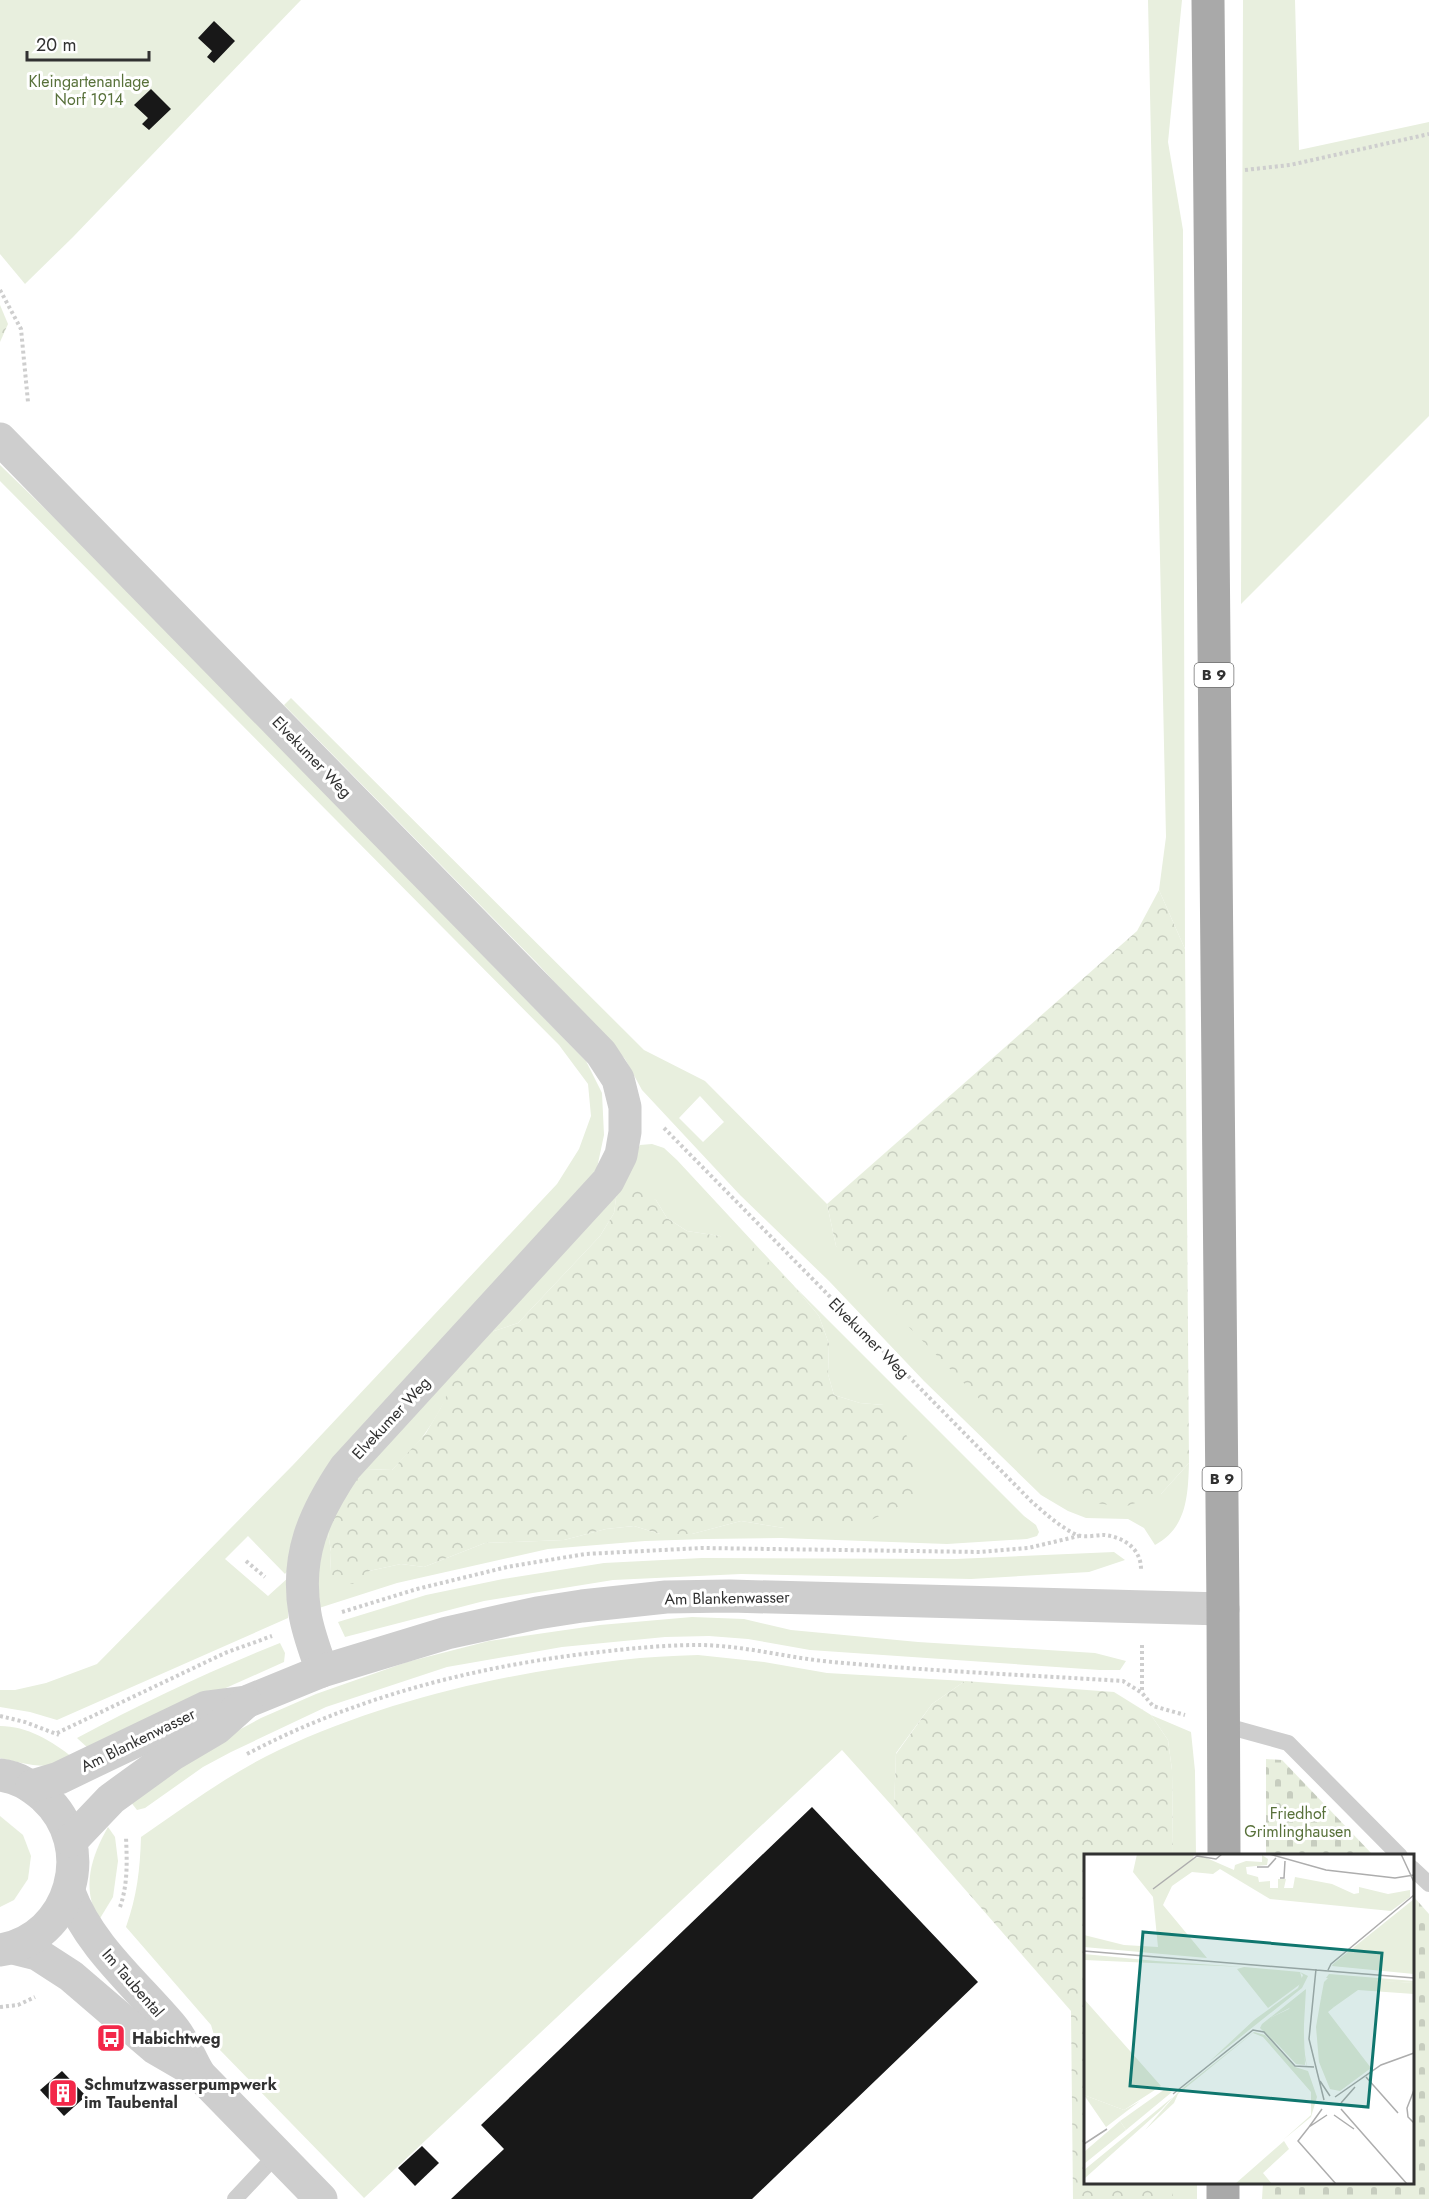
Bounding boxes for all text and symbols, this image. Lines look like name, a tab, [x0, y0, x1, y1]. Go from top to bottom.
scale bar	[27, 24, 148, 62]
text: 20 m	[36, 32, 76, 58]
park label: Kleingartenanlage Norf 1914	[28, 70, 150, 111]
road number: B 9	[1194, 663, 1234, 687]
street label: Elvekumer Weg	[267, 711, 357, 803]
street label: Elvekumer Weg	[823, 1292, 915, 1384]
street label: Elvekumer Weg	[347, 1371, 435, 1465]
road number: B 9	[1202, 1467, 1242, 1491]
street label: Am Blankenwasser	[664, 1585, 790, 1611]
street label: Am Blankenwasser	[77, 1702, 200, 1778]
park label: Friedhof Grimlinghausen	[1244, 1802, 1352, 1843]
inset map	[1084, 1854, 1414, 2184]
street label: Im Taubental	[97, 1944, 169, 2022]
bus stop icon: Habichtweg	[95, 2022, 127, 2054]
place label: Habichtweg	[132, 2027, 220, 2050]
place label: Schmutzwasserpumpwerk im Taubental	[84, 2073, 278, 2114]
building icon: Schmutzwasserpumpwerk im Taubental	[47, 2077, 79, 2109]

